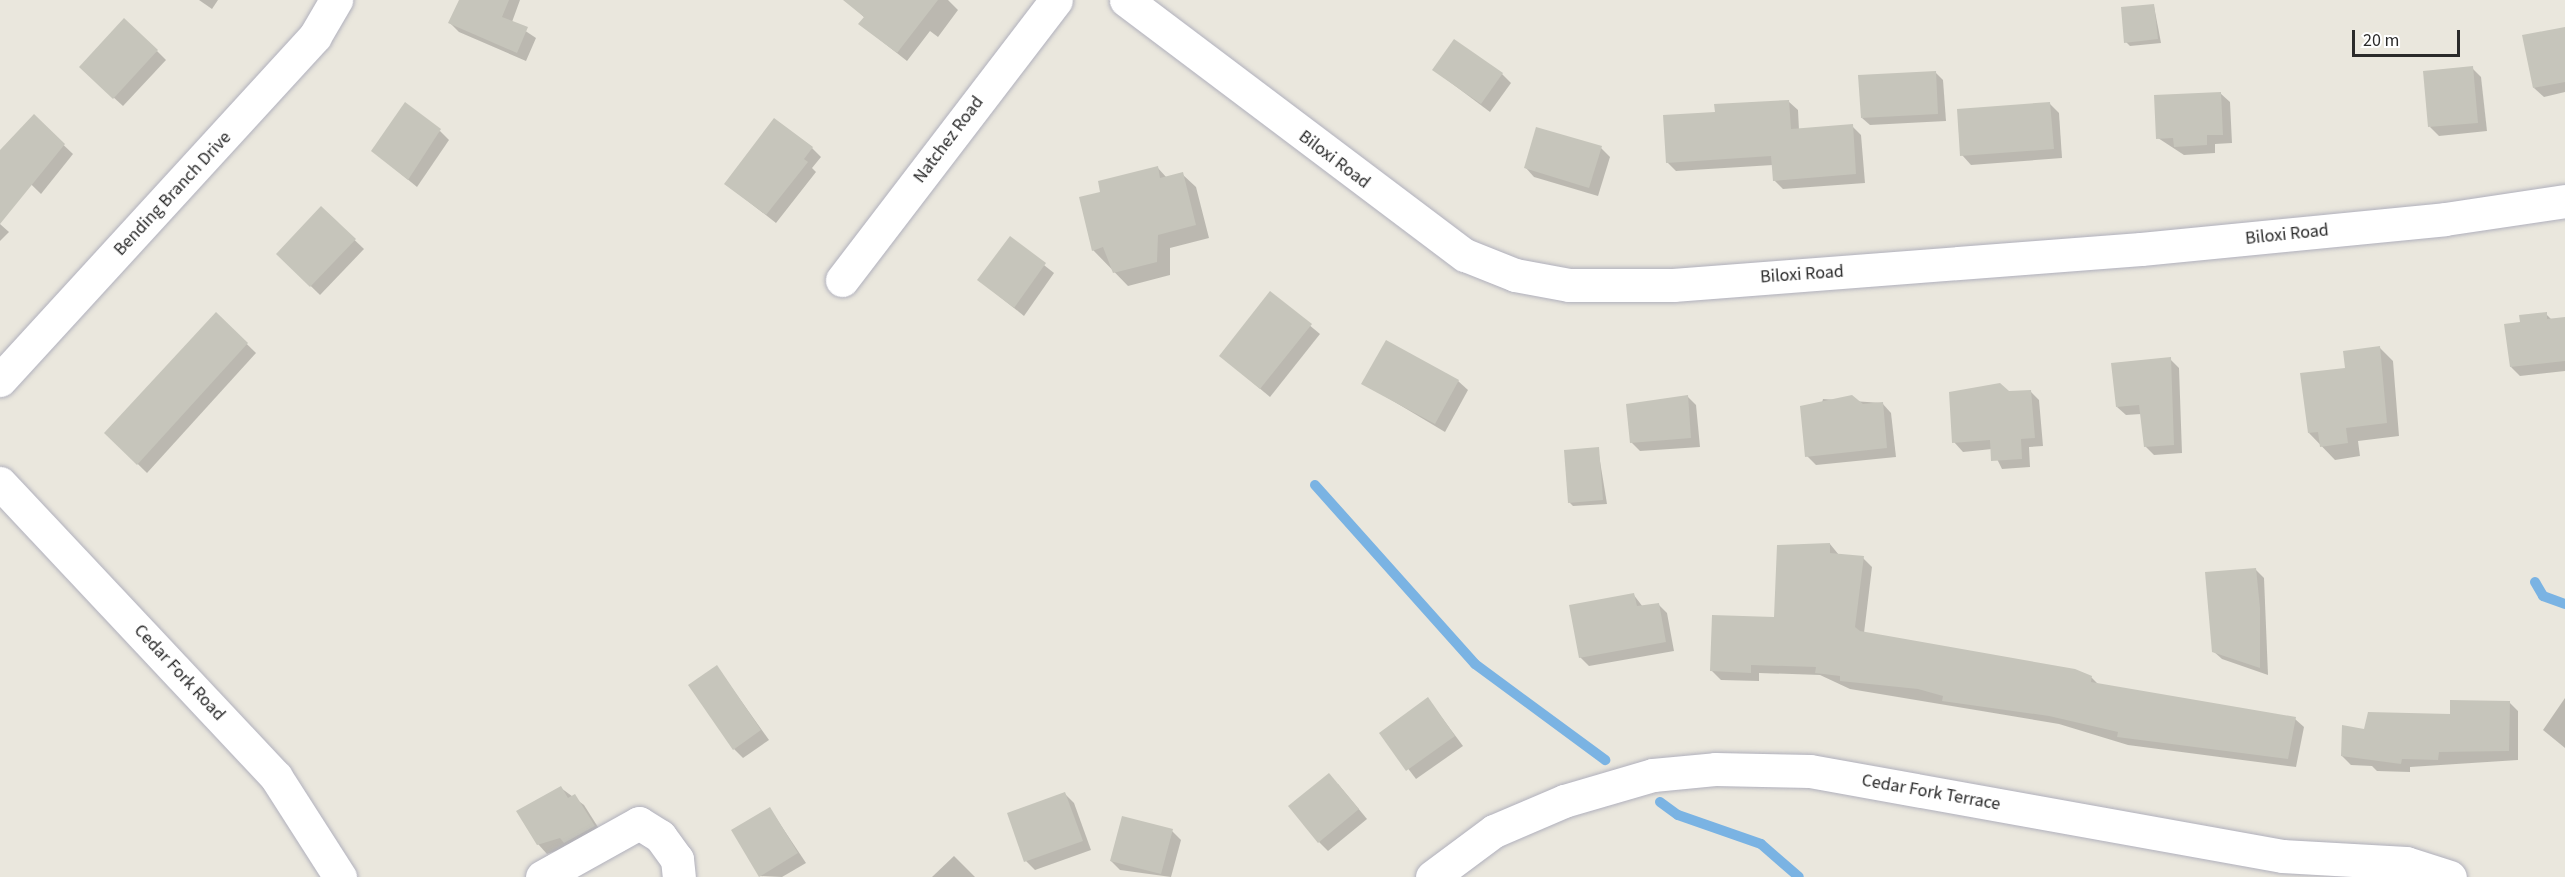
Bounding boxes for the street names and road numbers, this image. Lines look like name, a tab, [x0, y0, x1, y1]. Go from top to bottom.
street label: Natchez Road	[909, 92, 989, 188]
street label: Biloxi Road	[1294, 126, 1374, 194]
street label: Bending Branch Drive	[110, 127, 236, 261]
street label: Biloxi Road	[2244, 220, 2330, 250]
street label: Biloxi Road	[1759, 261, 1845, 289]
street label: Cedar Fork Road	[129, 620, 229, 726]
street label: Cedar Fork Terrace	[1860, 770, 2002, 816]

